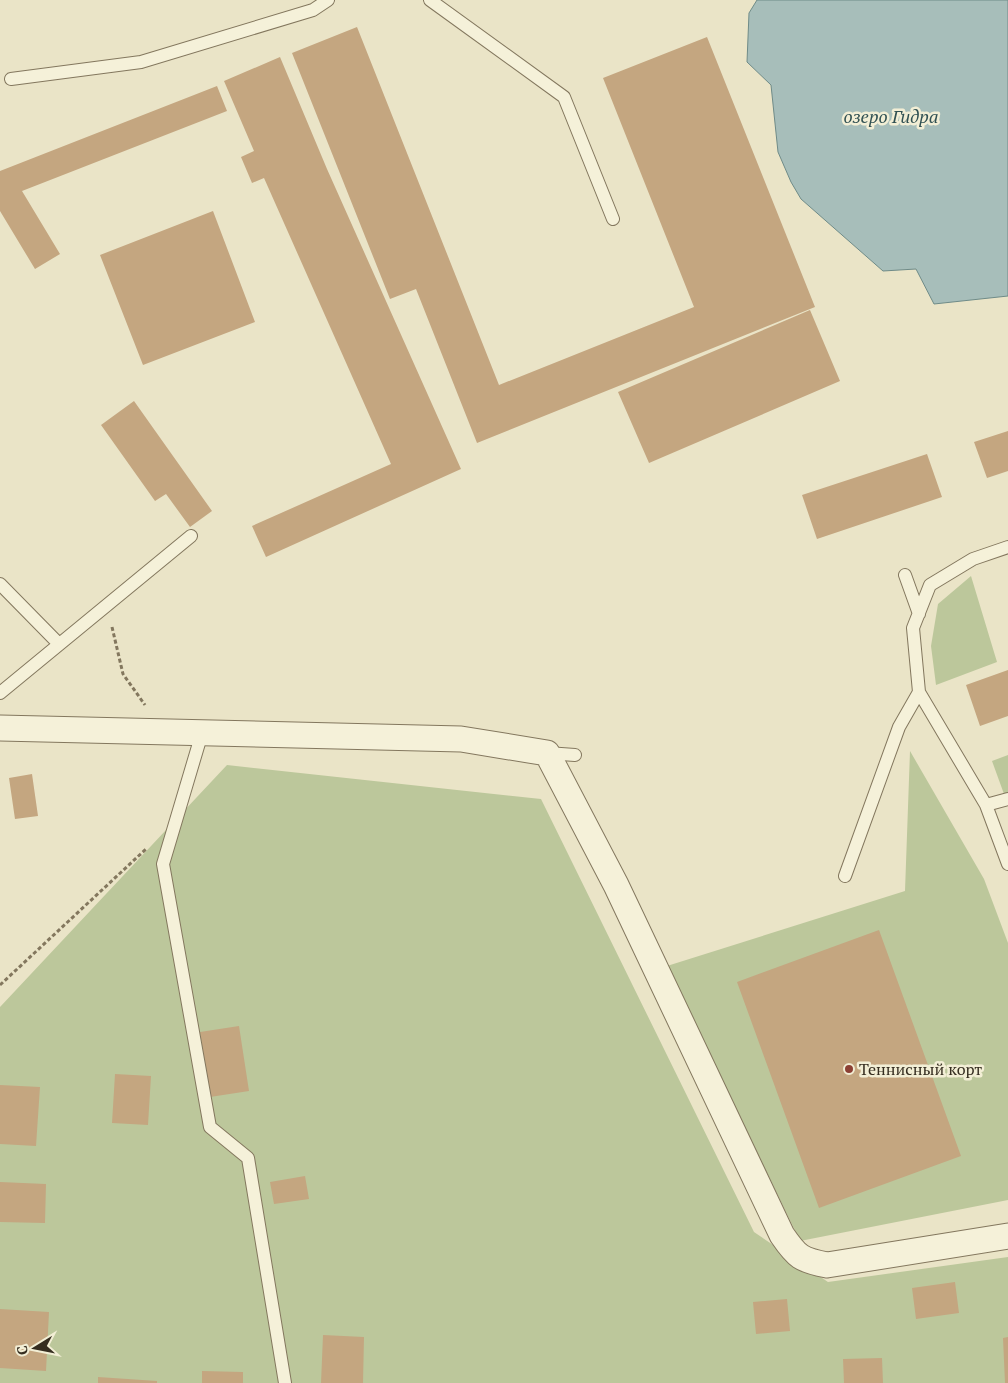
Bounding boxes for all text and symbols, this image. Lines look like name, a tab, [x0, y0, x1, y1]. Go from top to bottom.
water label: озеро Гидра	[844, 104, 938, 128]
place label: Теннисный корт	[859, 1058, 982, 1080]
marker: Теннисный корт	[843, 1063, 855, 1075]
north arrow	[10, 1323, 60, 1373]
text: С	[12, 1344, 32, 1356]

